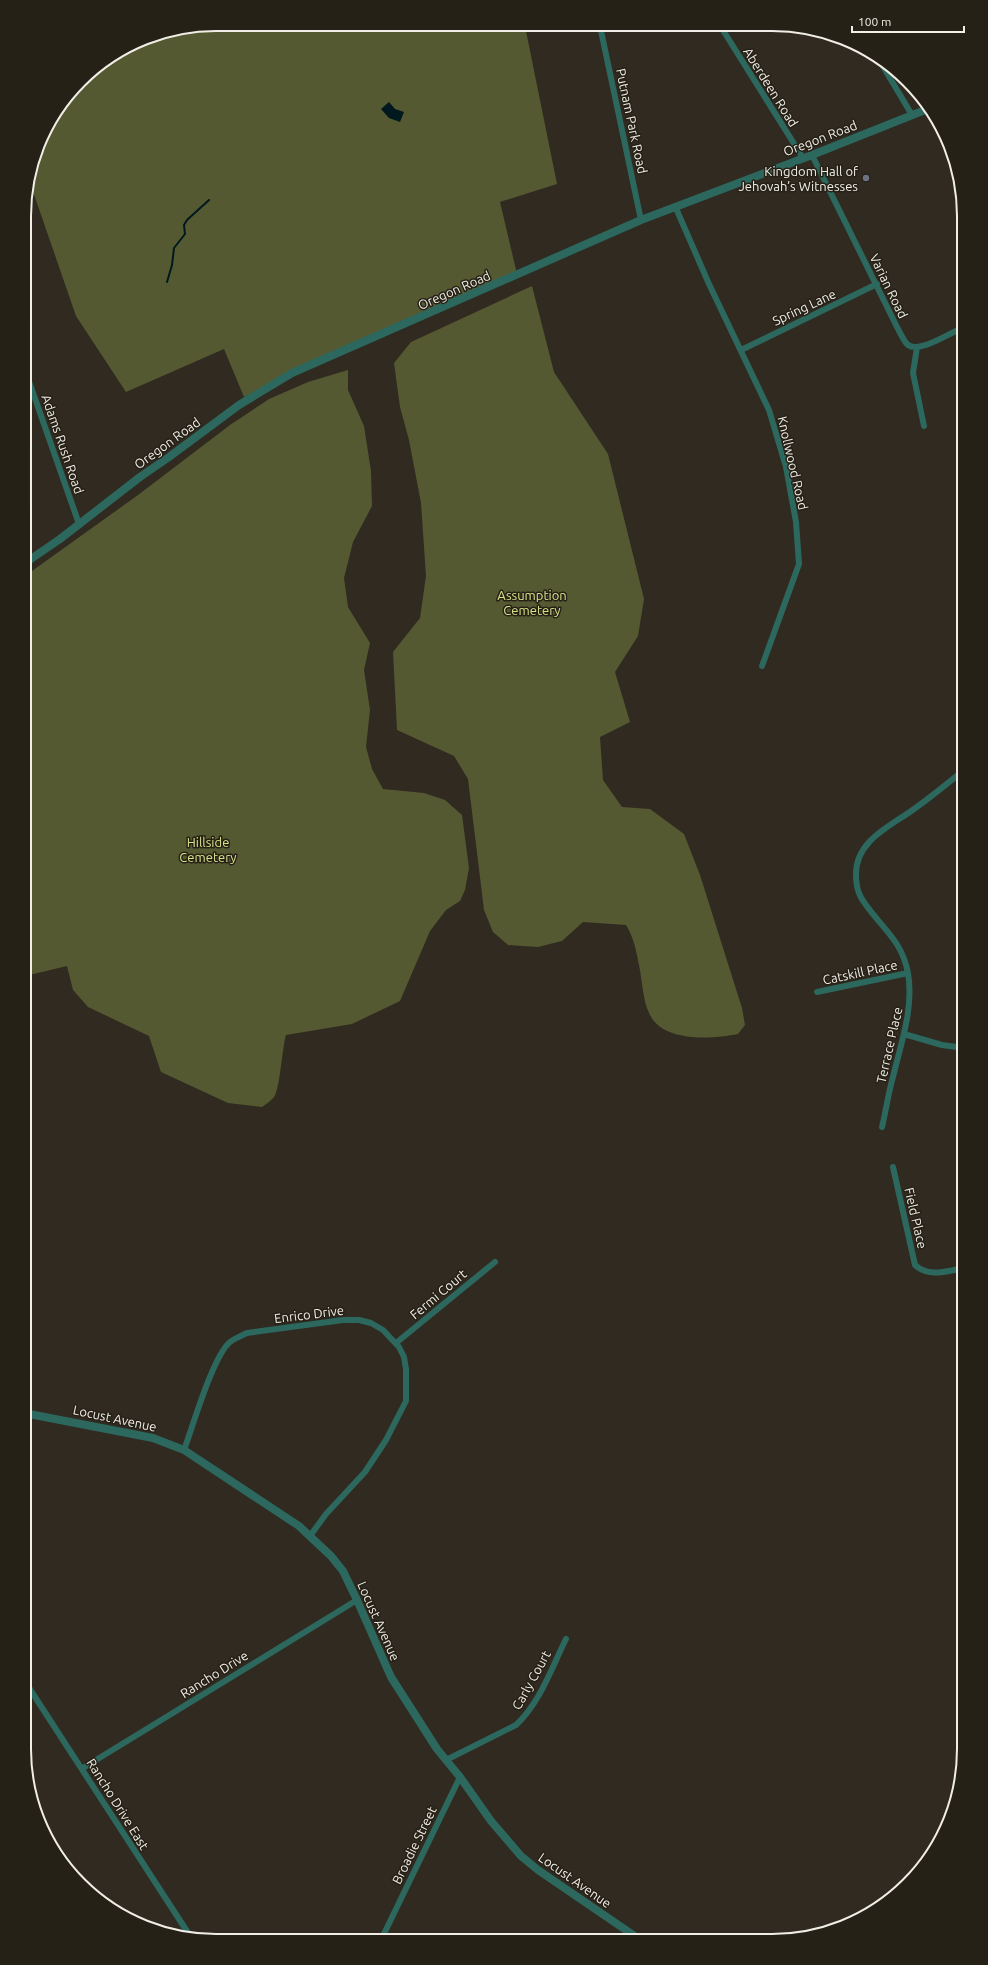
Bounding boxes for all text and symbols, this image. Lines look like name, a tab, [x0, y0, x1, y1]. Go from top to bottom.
scale bar	[852, 8, 964, 34]
text: 100 m	[858, 15, 891, 28]
street label: Aberdeen Road	[741, 45, 801, 129]
street label: Putnam Park Road	[614, 67, 650, 175]
street label: Oregon Road	[781, 118, 859, 158]
place label: Kingdom Hall of Jehovah’s Witnesses	[738, 164, 858, 193]
marker: Kingdom Hall of Jehovah’s Witnesses	[861, 173, 871, 183]
street label: Varian Road	[867, 252, 911, 320]
street label: Oregon Road	[416, 268, 492, 312]
street label: Spring Lane	[770, 286, 838, 328]
street label: Adams Rush Road	[39, 393, 87, 495]
street label: Oregon Road	[131, 415, 203, 471]
street label: Knollwood Road	[775, 415, 811, 511]
park label: Assumption Cemetery	[497, 588, 567, 617]
park label: Hillside Cemetery	[179, 835, 237, 864]
street label: Catskill Place	[821, 957, 899, 987]
street label: Terrace Place	[873, 1006, 905, 1084]
street label: Field Place	[902, 1186, 930, 1250]
street label: Fermi Court	[407, 1266, 469, 1322]
street label: Enrico Drive	[273, 1303, 345, 1325]
street label: Locust Avenue	[72, 1402, 158, 1434]
street label: Locust Avenue	[355, 1579, 403, 1663]
street label: Rancho Drive	[178, 1648, 250, 1700]
street label: Carly Court	[509, 1648, 553, 1712]
street label: Rancho Drive East	[84, 1756, 152, 1852]
street label: Broadie Street	[389, 1804, 439, 1886]
street label: Locust Avenue	[536, 1850, 614, 1910]

